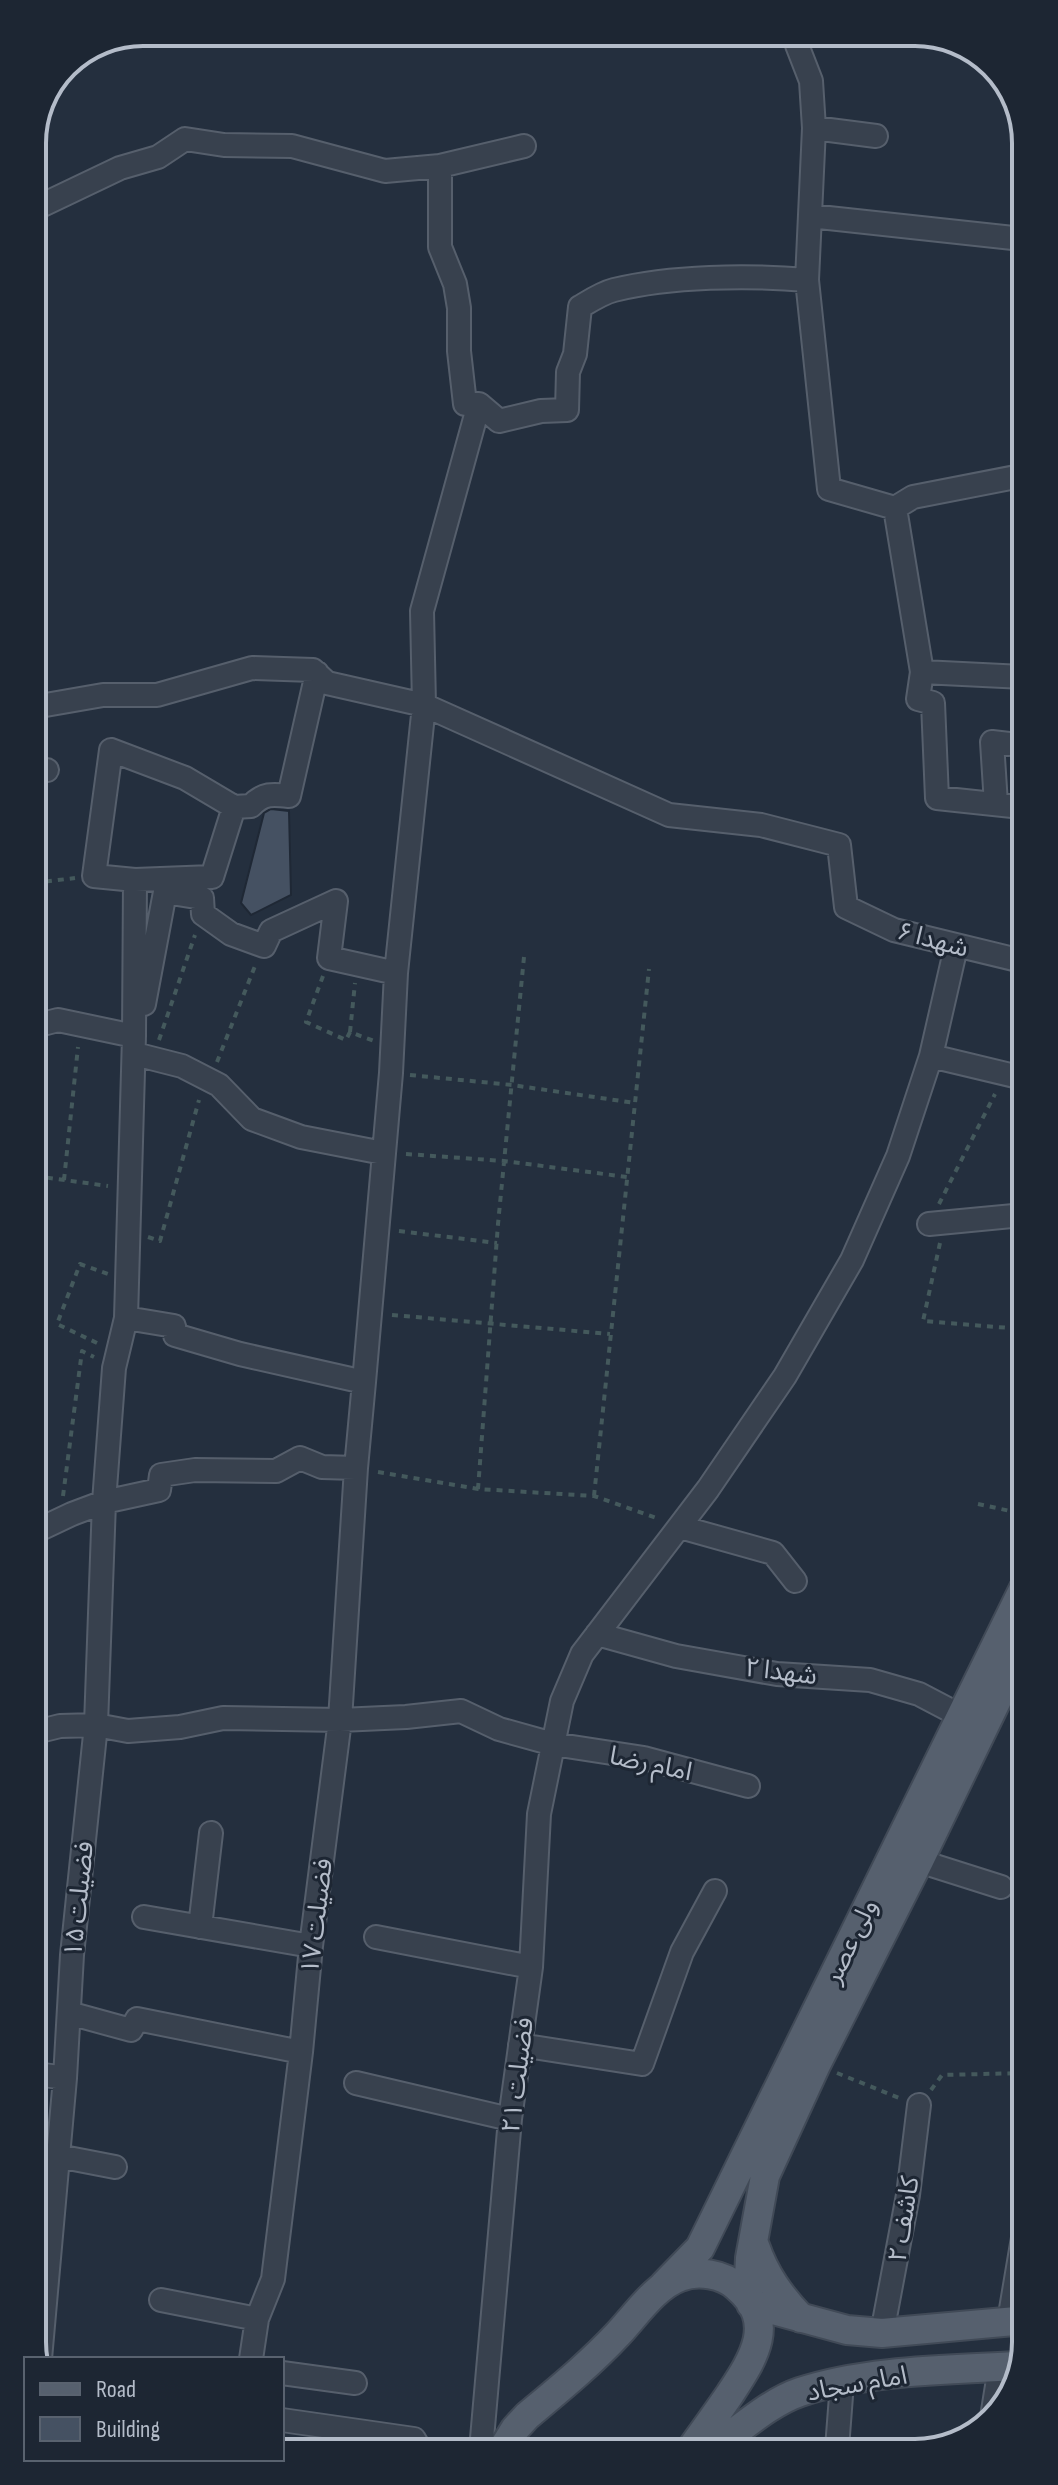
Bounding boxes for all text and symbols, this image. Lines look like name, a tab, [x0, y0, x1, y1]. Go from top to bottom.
street label: شهدا ۶	[894, 916, 972, 965]
street label: شهدا ۲	[743, 1653, 819, 1692]
street label: امام رضا	[606, 1741, 695, 1791]
street label: فضیلت ۱۵	[58, 1840, 101, 1959]
street label: فضیلت ۱۷	[295, 1857, 340, 1976]
street label: ولی عصر	[817, 1895, 885, 1990]
street label: فضیلت ۲۱	[496, 2016, 541, 2135]
street label: کاشف ۲	[882, 2174, 927, 2264]
legend	[24, 2357, 284, 2461]
street label: امام سجاد	[805, 2360, 910, 2411]
text: Road	[96, 2375, 136, 2404]
text: Building	[96, 2415, 160, 2444]

